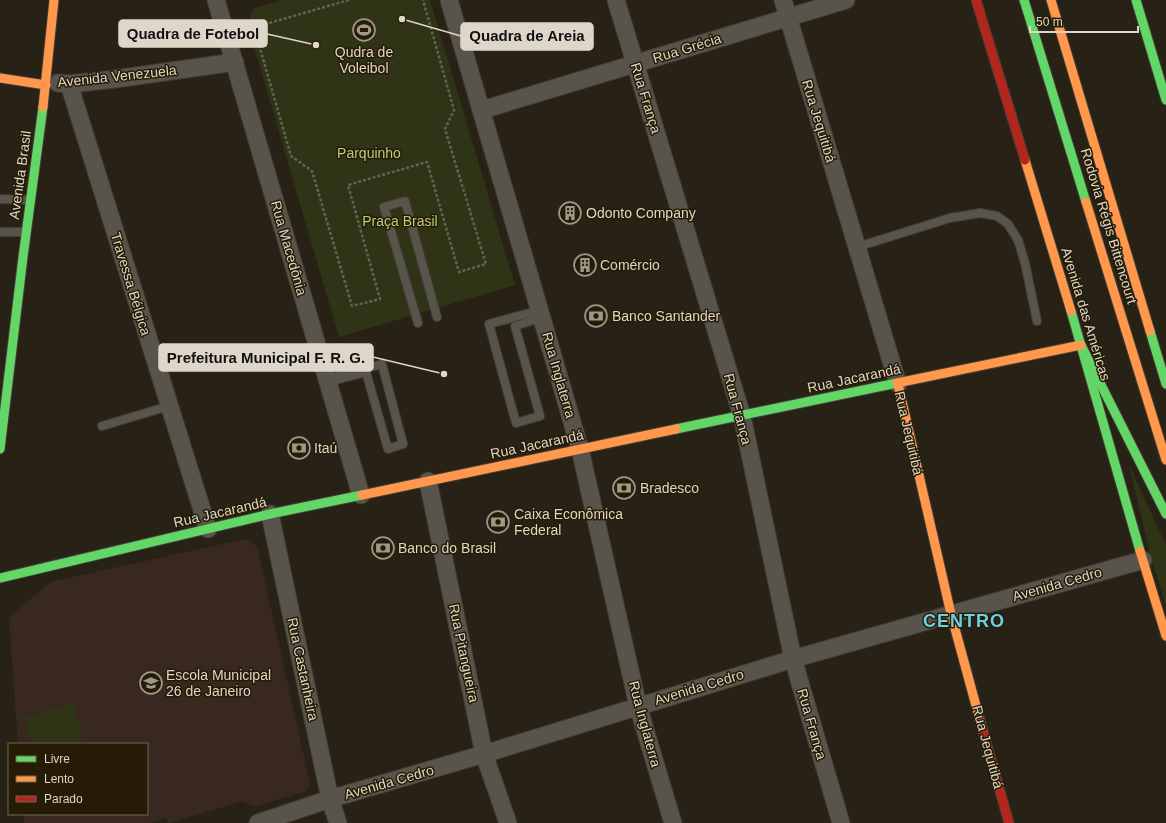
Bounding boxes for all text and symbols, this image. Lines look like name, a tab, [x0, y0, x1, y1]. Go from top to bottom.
scale bar	[1030, 8, 1138, 34]
text: 50 m	[1036, 15, 1063, 29]
sports icon: Qudra de Voleibol	[351, 17, 377, 43]
callout: Quadra de Fotebol	[119, 20, 267, 47]
callout: Quadra de Areia	[461, 23, 593, 50]
text: Quadra de Fotebol	[127, 25, 259, 42]
text: Quadra de Areia	[469, 27, 585, 44]
street label: Rua Grécia	[651, 30, 723, 66]
place label: Qudra de Voleibol	[335, 44, 393, 76]
street label: Rua França	[628, 61, 664, 136]
street label: Avenida Venezuela	[57, 62, 178, 90]
street label: Rua Jequitibá	[799, 78, 839, 164]
street label: Avenida Brasil	[6, 130, 34, 220]
park label: Parquinho	[337, 145, 401, 161]
street label: Rodovia Régis Bittencourt	[1078, 146, 1140, 306]
street label: Rua Macedônia	[268, 199, 310, 298]
building icon: Odonto Company	[557, 200, 583, 226]
place label: Odonto Company	[586, 205, 696, 221]
park label: Praça Brasil	[362, 213, 438, 229]
street label: Travessa Bélgica	[108, 231, 154, 338]
street label: Avenida das Américas	[1058, 246, 1114, 382]
building icon: Comércio	[572, 252, 598, 278]
place label: Comércio	[600, 257, 660, 273]
bank icon: Banco Santander	[583, 303, 609, 329]
place label: Banco Santander	[612, 308, 721, 324]
street label: Rua Inglaterra	[539, 330, 579, 420]
callout: Prefeitura Municipal F. R. G.	[159, 344, 373, 371]
text: Prefeitura Municipal F. R. G.	[167, 349, 365, 366]
street label: Rua Jacarandá	[806, 360, 902, 396]
street label: Rua França	[721, 372, 755, 447]
street label: Rua Jequitibá	[892, 389, 926, 477]
street label: Rua Jacarandá	[489, 426, 585, 462]
bank icon: Itaú	[286, 435, 312, 461]
place label: Itaú	[314, 440, 337, 456]
bank icon: Bradesco	[611, 475, 637, 501]
place label: Bradesco	[640, 480, 699, 496]
street label: Rua Jacarandá	[172, 493, 268, 530]
place label: Caixa Econômica Federal	[514, 506, 623, 538]
bank icon: Caixa Econômica Federal	[485, 509, 511, 535]
bank icon: Banco do Brasil	[370, 535, 396, 561]
place label: Banco do Brasil	[398, 540, 496, 556]
street label: Avenida Cedro	[1010, 564, 1104, 604]
street label: Rua Pitangueira	[446, 602, 482, 704]
district label: CENTRO	[923, 611, 1005, 631]
street label: Rua Castanheira	[284, 616, 322, 722]
street label: Avenida Cedro	[652, 666, 746, 708]
place label: Escola Municipal 26 de Janeiro	[166, 667, 271, 699]
school or university icon: Escola Municipal 26 de Janeiro	[138, 670, 164, 696]
street label: Rua Inglaterra	[626, 679, 664, 769]
street label: Rua França	[794, 687, 830, 762]
street label: Rua Jequitibá	[969, 704, 1007, 791]
legend	[8, 743, 148, 815]
text: Livre	[44, 752, 70, 766]
street label: Avenida Cedro	[342, 762, 436, 802]
text: Lento	[44, 772, 74, 786]
text: Parado	[44, 792, 83, 806]

